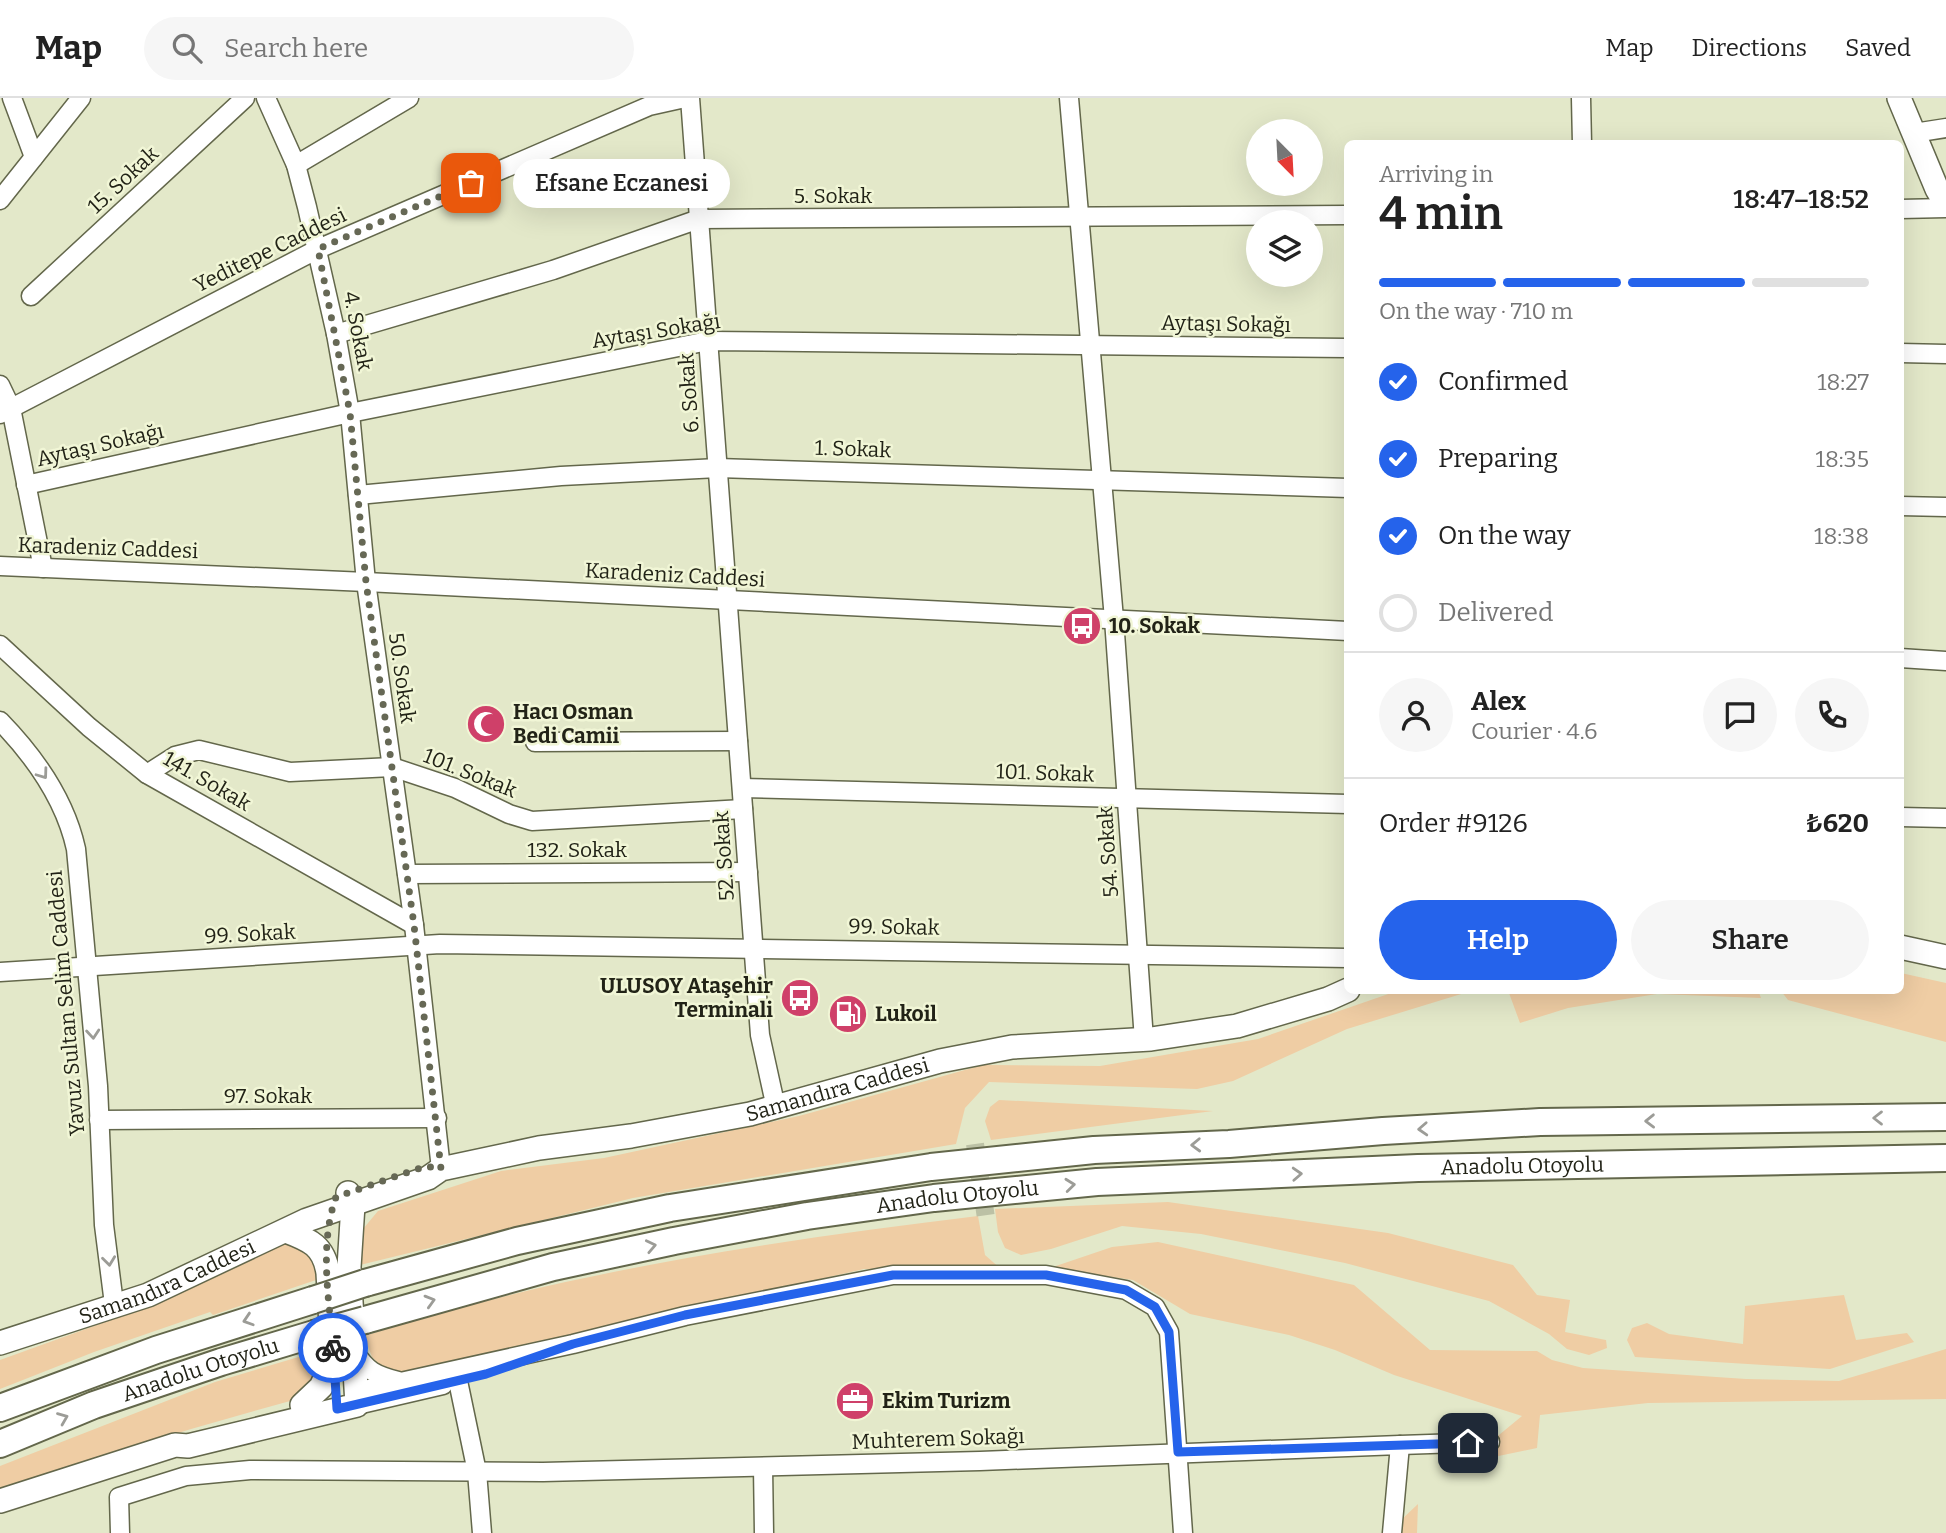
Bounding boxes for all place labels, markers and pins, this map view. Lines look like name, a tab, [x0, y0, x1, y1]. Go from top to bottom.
pin	[441, 153, 501, 213]
callout: Efsane Eczanesi	[513, 158, 730, 208]
bus stop icon: 10. Sokak	[1061, 605, 1103, 647]
place label: 10. Sokak	[1109, 613, 1200, 639]
place label: Hacı Osman Bedi Camii	[513, 699, 634, 749]
mosque icon: Hacı Osman Bedi Camii	[465, 703, 507, 745]
place label: ULUSOY Ataşehir Terminali	[600, 973, 773, 1023]
bus stop icon: ULUSOY Ataşehir Terminali	[779, 977, 821, 1019]
fuel station icon: Lukoil	[827, 993, 869, 1035]
place label: Lukoil	[875, 1001, 937, 1027]
office icon: Ekim Turizm	[834, 1380, 876, 1422]
place label: Ekim Turizm	[882, 1388, 1010, 1414]
pin	[1438, 1413, 1498, 1473]

